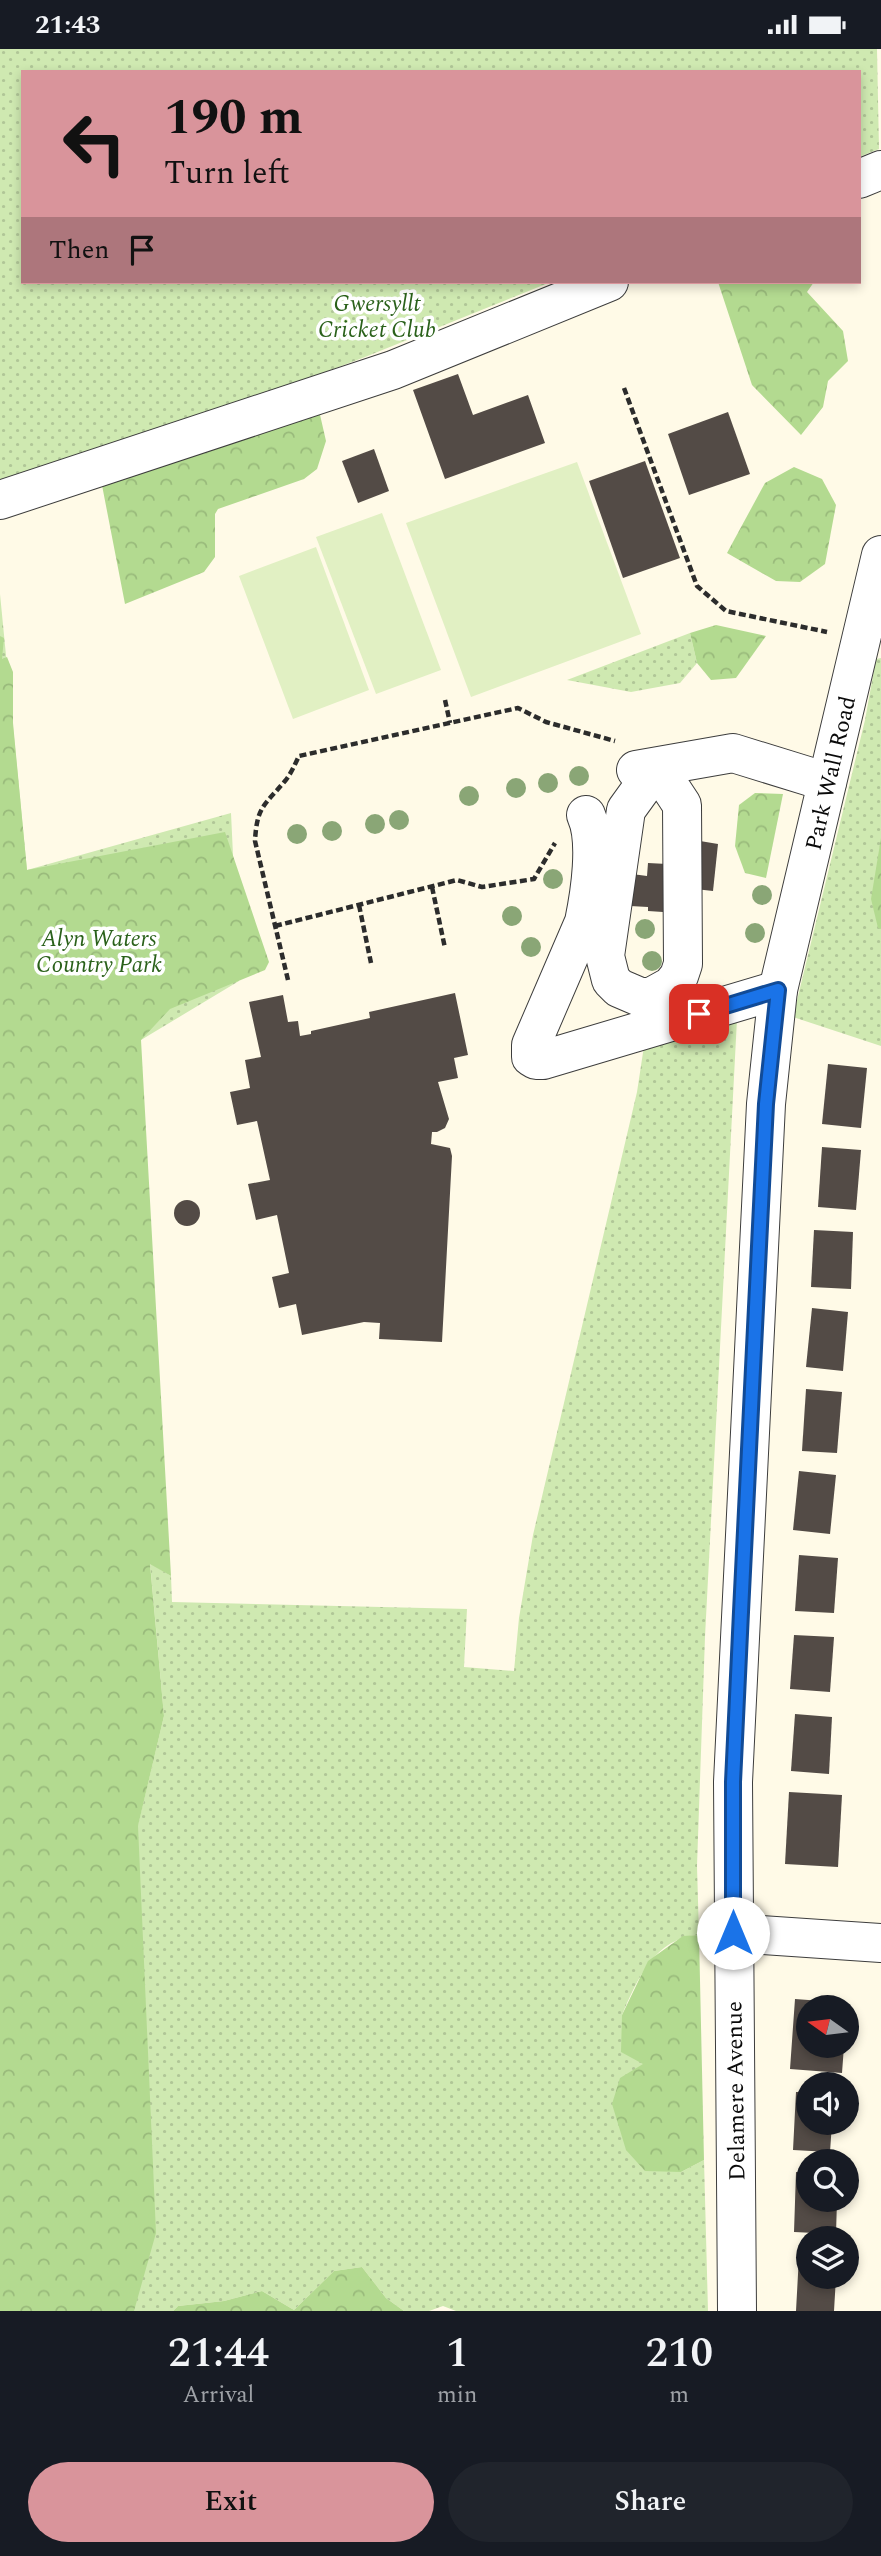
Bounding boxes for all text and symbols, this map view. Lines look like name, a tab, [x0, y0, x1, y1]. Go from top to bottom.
text: 21:43	[35, 5, 100, 45]
text: 190 m	[164, 81, 303, 156]
icon: left	[49, 98, 140, 189]
text: Turn left	[164, 149, 290, 198]
text: Then	[49, 230, 109, 270]
icon: arrive	[123, 231, 161, 269]
park label: Gwersyllt Cricket Club	[318, 287, 436, 348]
street label: Park Wall Road	[797, 693, 866, 854]
park label: Alyn Waters Country Park	[36, 922, 162, 983]
pin	[669, 984, 729, 1044]
icon: arrive	[680, 995, 718, 1033]
position arrow	[696, 1896, 770, 1970]
north arrow	[796, 1995, 859, 2058]
map controls	[796, 1995, 859, 2289]
street label: Delamere Avenue	[717, 2001, 756, 2181]
button: sound	[796, 2072, 859, 2135]
button: search	[796, 2149, 859, 2212]
button: layers	[796, 2226, 859, 2289]
text: 21:44	[168, 2322, 269, 2385]
text: 1	[446, 2322, 468, 2385]
text: 210	[645, 2322, 713, 2385]
text: Arrival	[183, 2378, 254, 2413]
text: min	[437, 2378, 477, 2413]
text: m	[669, 2378, 689, 2413]
button: Exit	[28, 2462, 434, 2542]
button: Share	[448, 2462, 853, 2542]

